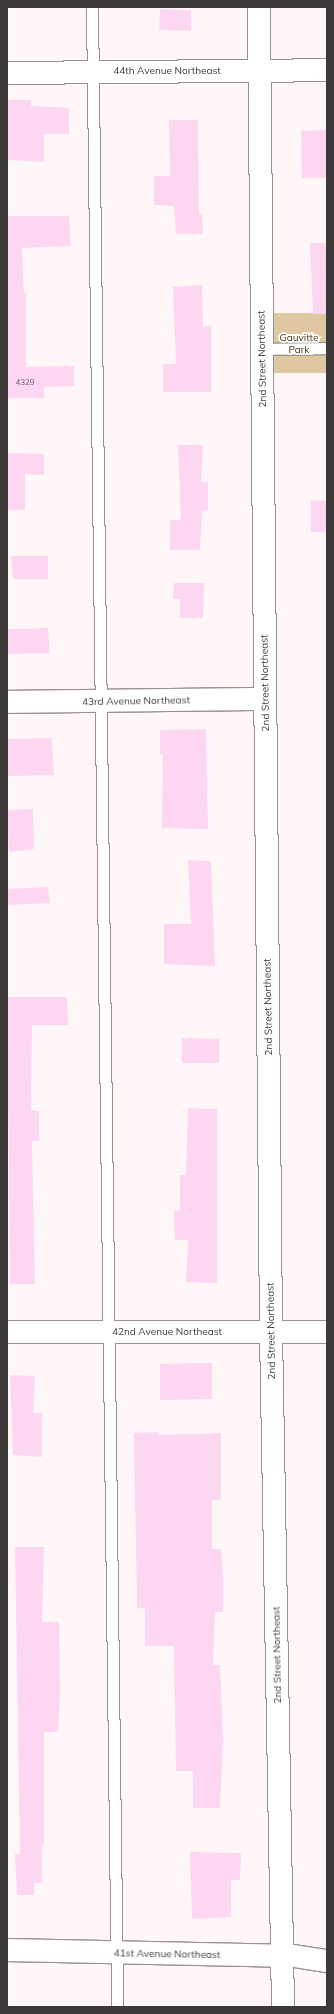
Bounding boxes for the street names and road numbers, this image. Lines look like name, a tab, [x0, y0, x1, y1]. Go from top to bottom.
street label: 44th Avenue Northeast	[113, 65, 221, 77]
street label: 2nd Street Northeast	[255, 310, 269, 408]
street label: 2nd Street Northeast	[258, 634, 272, 732]
street label: 43rd Avenue Northeast	[82, 694, 190, 708]
street label: 2nd Street Northeast	[261, 958, 275, 1056]
street label: 2nd Street Northeast	[264, 1282, 278, 1380]
street label: 42nd Avenue Northeast	[112, 1326, 222, 1338]
street label: 2nd Street Northeast	[270, 1606, 284, 1704]
street label: 41st Avenue Northeast	[114, 1947, 220, 1961]

